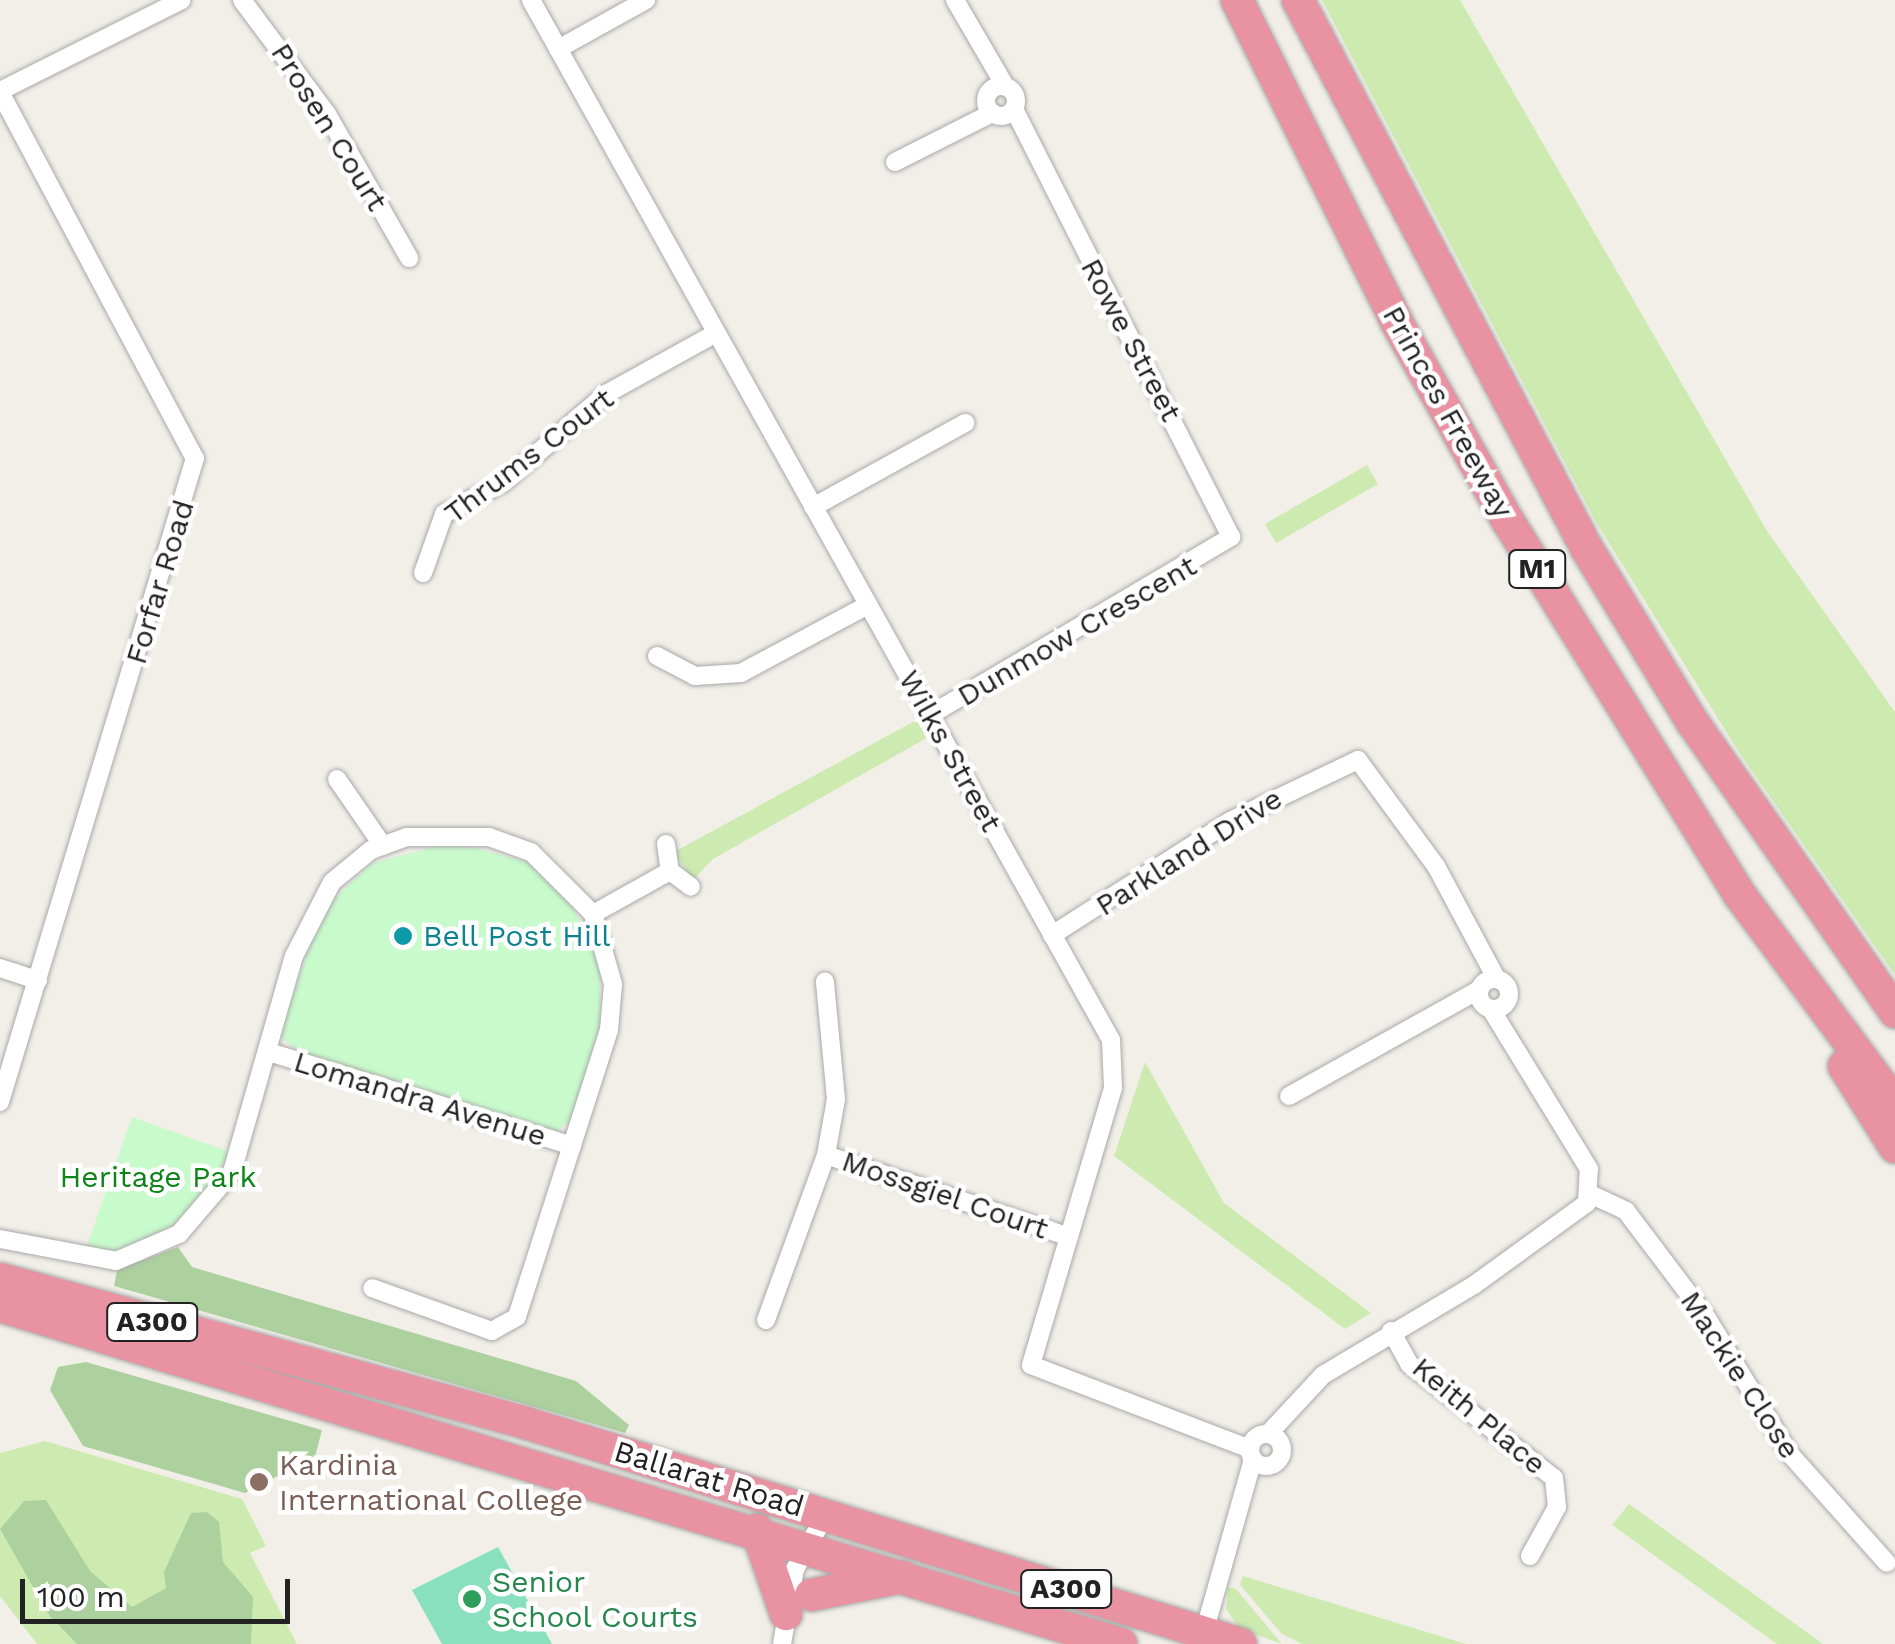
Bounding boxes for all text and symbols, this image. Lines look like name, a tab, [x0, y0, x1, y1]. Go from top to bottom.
street label: Prosen Court	[263, 36, 395, 218]
street label: Rowe Street	[1073, 252, 1189, 428]
street label: Princes Freeway	[1375, 300, 1521, 524]
street label: Thrums Court	[437, 381, 621, 531]
street label: Forfar Road	[118, 495, 202, 669]
road number: M1	[1507, 546, 1567, 592]
street label: Dunmow Crescent	[951, 548, 1203, 714]
street label: Wilks Street	[891, 664, 1009, 838]
street label: Parkland Drive	[1089, 780, 1289, 924]
place label: Bell Post Hill	[423, 918, 611, 954]
marker: Bell Post Hill	[392, 925, 414, 947]
street label: Lomandra Avenue	[289, 1043, 551, 1155]
street label: Mossgiel Court	[837, 1143, 1053, 1247]
park label: Heritage Park	[60, 1159, 256, 1195]
street label: Mackie Close	[1672, 1284, 1808, 1466]
road number: A300	[104, 1299, 200, 1345]
street label: Keith Place	[1405, 1350, 1553, 1482]
street label: Ballarat Road	[610, 1433, 808, 1525]
place label: Kardinia International College	[279, 1447, 584, 1518]
marker: Kardinia International College	[248, 1471, 270, 1493]
scale bar	[25, 1559, 295, 1621]
place label: Senior School Courts	[492, 1564, 699, 1634]
road number: A300	[1018, 1566, 1114, 1612]
text: 100 m	[37, 1579, 125, 1614]
marker: Senior School Courts	[461, 1588, 483, 1610]

